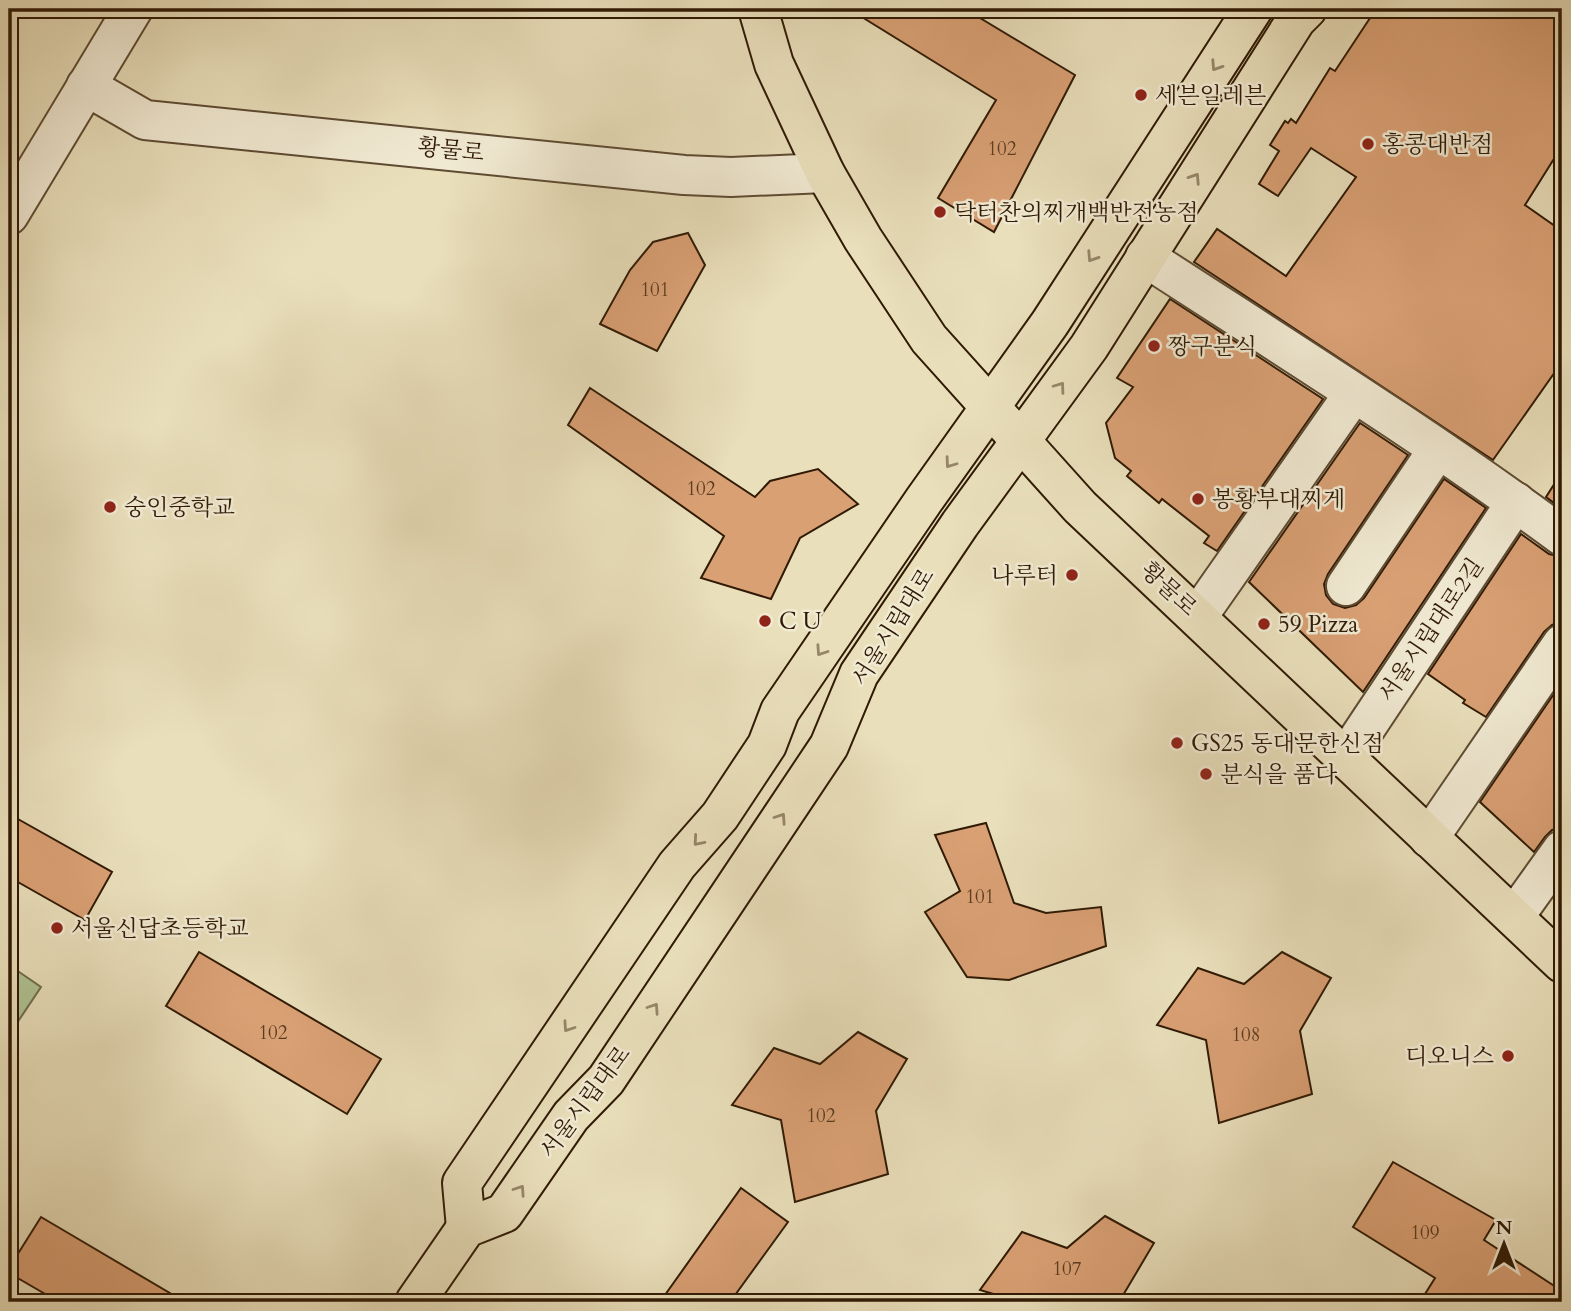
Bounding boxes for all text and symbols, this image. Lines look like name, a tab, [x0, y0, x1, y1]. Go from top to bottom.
one-way arrow	[1211, 58, 1224, 71]
place label: 세븐일레븐	[1155, 80, 1266, 111]
marker: 세븐일레븐	[1133, 87, 1149, 103]
place label: 홍콩대반점	[1382, 129, 1493, 160]
street label: 황물로	[416, 131, 486, 169]
house number: 102	[987, 136, 1017, 162]
marker: 홍콩대반점	[1360, 136, 1376, 152]
one-way arrow	[1187, 173, 1200, 186]
place label: 닥터찬의찌개백반전농점	[954, 197, 1198, 228]
marker: 닥터찬의찌개백반전농점	[932, 204, 948, 220]
one-way arrow	[1088, 250, 1101, 263]
house number: 101	[640, 277, 670, 303]
place label: 짱구분식	[1168, 331, 1257, 362]
marker: 짱구분식	[1146, 338, 1162, 354]
one-way arrow	[1051, 382, 1064, 394]
one-way arrow	[946, 455, 958, 468]
house number: 102	[686, 476, 716, 502]
place label: 봉황부대찌게	[1212, 484, 1345, 515]
marker: 봉황부대찌게	[1190, 491, 1206, 507]
place label: 숭인중학교	[124, 492, 235, 523]
marker: 숭인중학교	[102, 499, 118, 515]
street label: 서울시립대로2길	[1371, 552, 1491, 708]
street label: 황물로	[1134, 555, 1204, 623]
place label: 나루터	[991, 560, 1058, 591]
street label: 서울시립대로	[845, 562, 941, 692]
marker: 나루터	[1064, 567, 1080, 583]
place label: C U	[779, 606, 822, 637]
place label: 59 Pizza	[1278, 609, 1358, 640]
marker: C U	[757, 613, 773, 629]
marker: 59 Pizza	[1256, 616, 1272, 632]
one-way arrow	[817, 643, 829, 656]
place label: GS25 동대문한신점	[1191, 728, 1384, 759]
marker: GS25 동대문한신점	[1169, 735, 1185, 751]
place label: 분식을 품다	[1220, 759, 1338, 790]
marker: 분식을 품다	[1198, 766, 1214, 782]
one-way arrow	[773, 813, 786, 826]
one-way arrow	[694, 832, 706, 845]
house number: 101	[965, 884, 995, 910]
place label: 서울신답초등학교	[71, 913, 249, 944]
marker: 서울신답초등학교	[49, 920, 65, 936]
one-way arrow	[646, 1002, 659, 1015]
one-way arrow	[563, 1019, 576, 1032]
house number: 102	[258, 1020, 288, 1046]
house number: 108	[1231, 1022, 1261, 1048]
street label: 서울시립대로	[533, 1039, 637, 1165]
place label: 디오니스	[1405, 1041, 1494, 1072]
marker: 디오니스	[1500, 1048, 1516, 1064]
house number: 102	[806, 1103, 836, 1129]
one-way arrow	[512, 1185, 524, 1198]
north arrow	[1470, 1210, 1540, 1280]
text: N	[1496, 1215, 1513, 1241]
house number: 109	[1410, 1220, 1440, 1246]
house number: 107	[1052, 1256, 1082, 1282]

